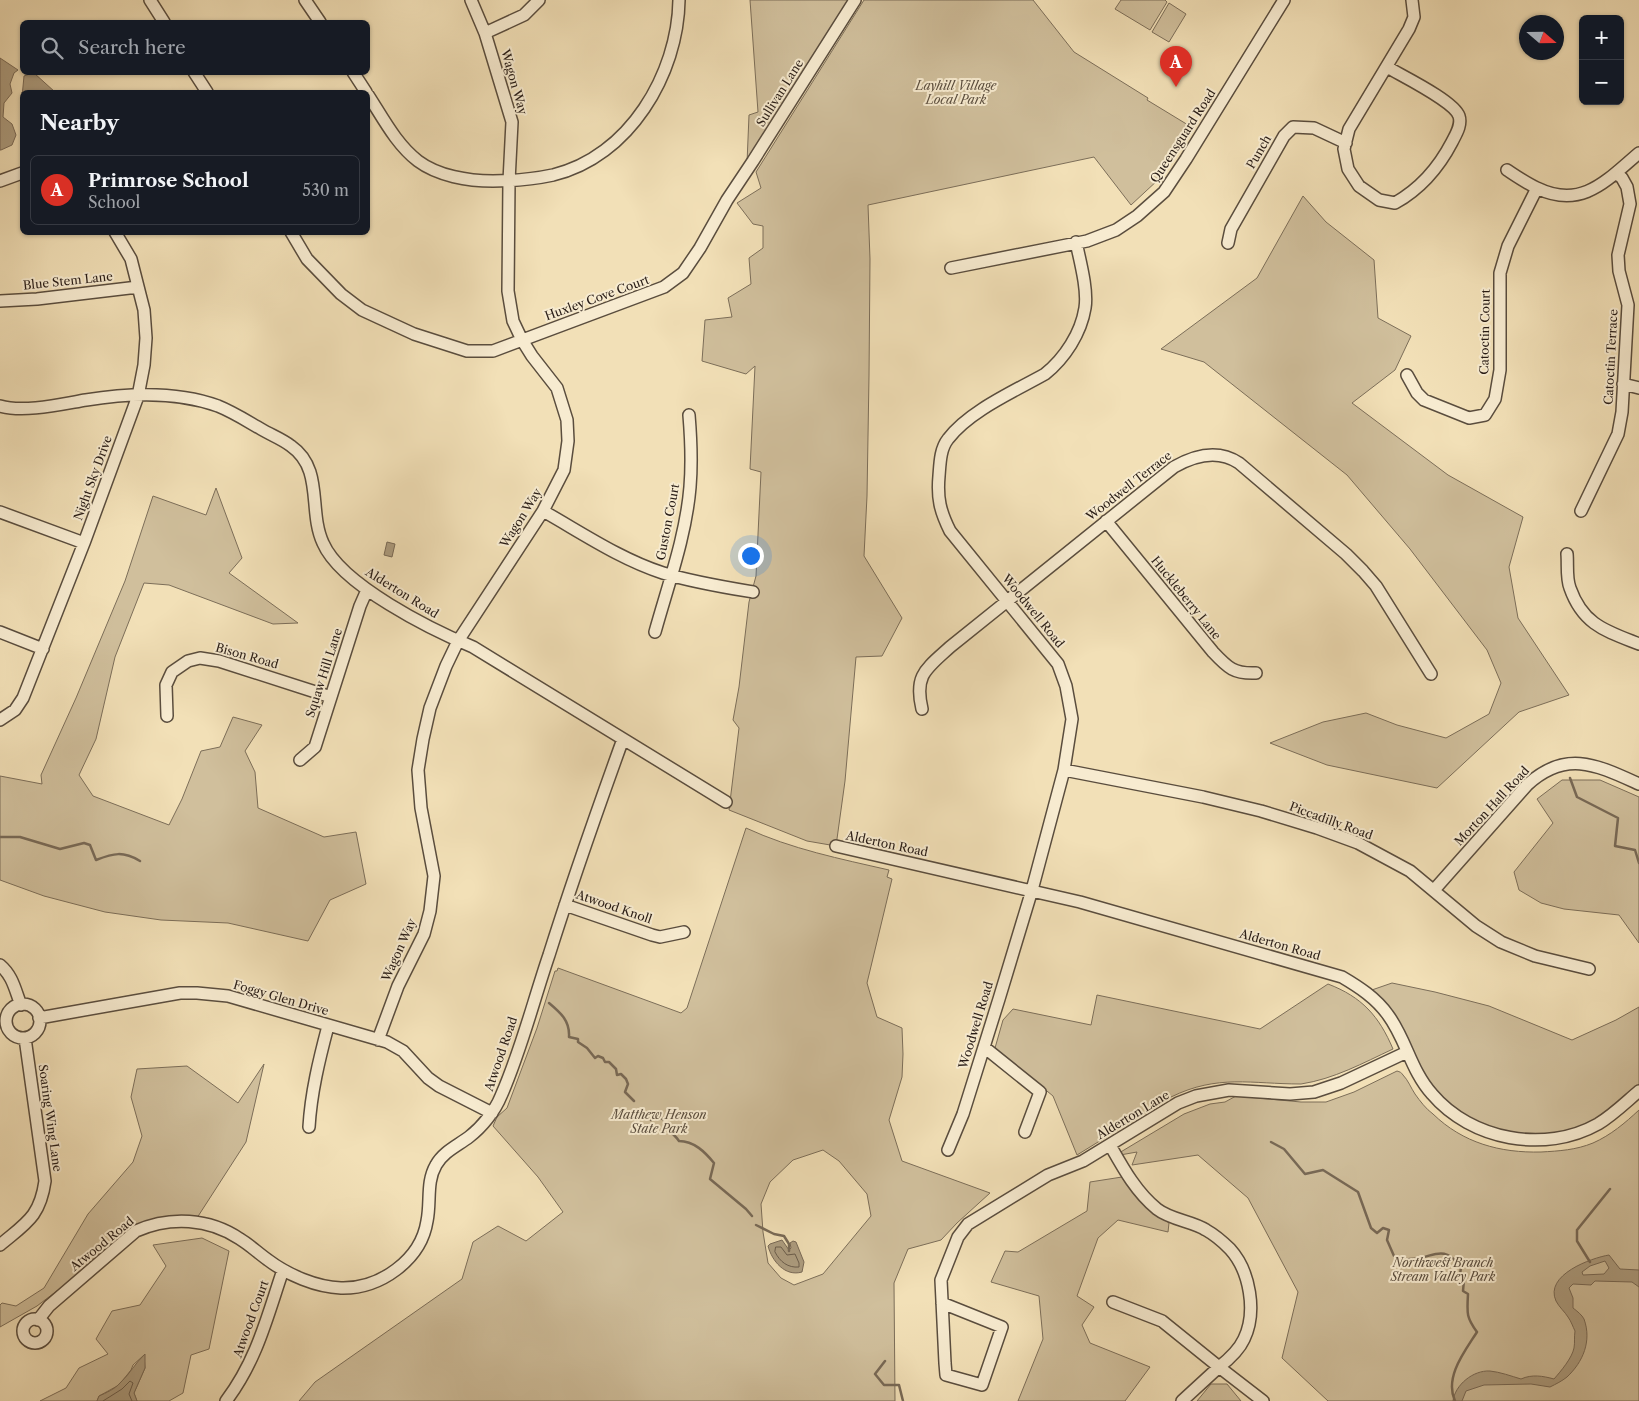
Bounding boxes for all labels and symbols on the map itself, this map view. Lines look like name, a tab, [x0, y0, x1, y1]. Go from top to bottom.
north arrow	[1519, 15, 1564, 60]
pin: A	[1160, 46, 1192, 87]
street label: Wagon Way	[498, 47, 531, 116]
street label: Sullivan Lane	[753, 56, 806, 129]
park label: Layhill Village Local Park	[915, 78, 998, 107]
street label: Queensguard Road	[1147, 85, 1219, 185]
street label: Punch	[1243, 132, 1274, 171]
street label: Blue Stem Lane	[22, 268, 114, 293]
street label: Huxley Cove Court	[543, 271, 652, 323]
street label: Catoctin Court	[1476, 288, 1493, 375]
street label: Catoctin Terrace	[1601, 309, 1621, 405]
street label: Night Sky Drive	[70, 433, 115, 522]
street label: Woodwell Terrace	[1082, 447, 1175, 524]
street label: Guston Court	[653, 482, 682, 562]
street label: Wagon Way	[496, 485, 545, 551]
your location	[738, 543, 764, 569]
street label: Huckleberry Lane	[1148, 553, 1225, 643]
street label: Alderton Road	[362, 564, 442, 621]
street label: Woodwell Road	[998, 570, 1068, 651]
street label: Squaw Hill Lane	[302, 626, 345, 720]
street label: Bison Road	[214, 639, 281, 672]
street label: Morton Hall Road	[1451, 762, 1533, 848]
street label: Piccadilly Road	[1287, 798, 1376, 843]
street label: Alderton Road	[844, 827, 930, 860]
street label: Atwood Knoll	[573, 886, 654, 927]
street label: Wagon Way	[378, 916, 419, 984]
street label: Alderton Road	[1237, 926, 1323, 963]
street label: Foggy Glen Drive	[232, 977, 331, 1018]
street label: Woodwell Road	[955, 979, 996, 1071]
street label: Atwood Road	[480, 1014, 520, 1094]
street label: Soaring Wing Lane	[36, 1063, 66, 1173]
street label: Alderton Lane	[1093, 1087, 1172, 1143]
park label: Matthew Henson State Park	[609, 1107, 707, 1136]
street label: Atwood Road	[66, 1213, 137, 1274]
park label: Northwest Branch Stream Valley Park	[1390, 1255, 1496, 1284]
street label: Atwood Court	[229, 1277, 272, 1360]

